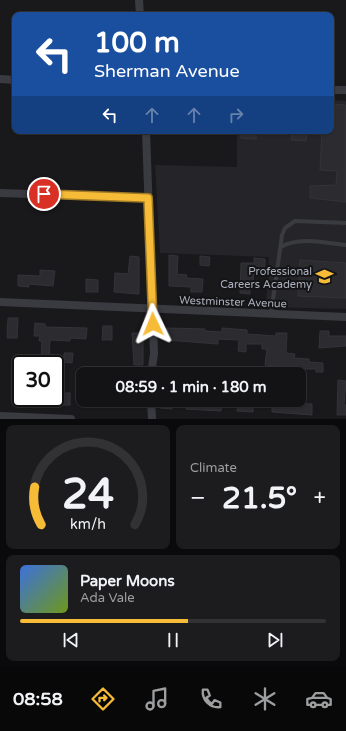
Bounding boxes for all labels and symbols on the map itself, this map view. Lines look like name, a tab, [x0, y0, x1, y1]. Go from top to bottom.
pin	[27, 177, 61, 211]
place label: Professional Careers Academy	[220, 265, 312, 291]
school or university icon: Professional Careers Academy	[315, 267, 335, 287]
street label: Westminster Avenue	[179, 294, 287, 310]
position arrow	[132, 303, 174, 345]
speed limit sign: 30	[12, 355, 64, 407]

